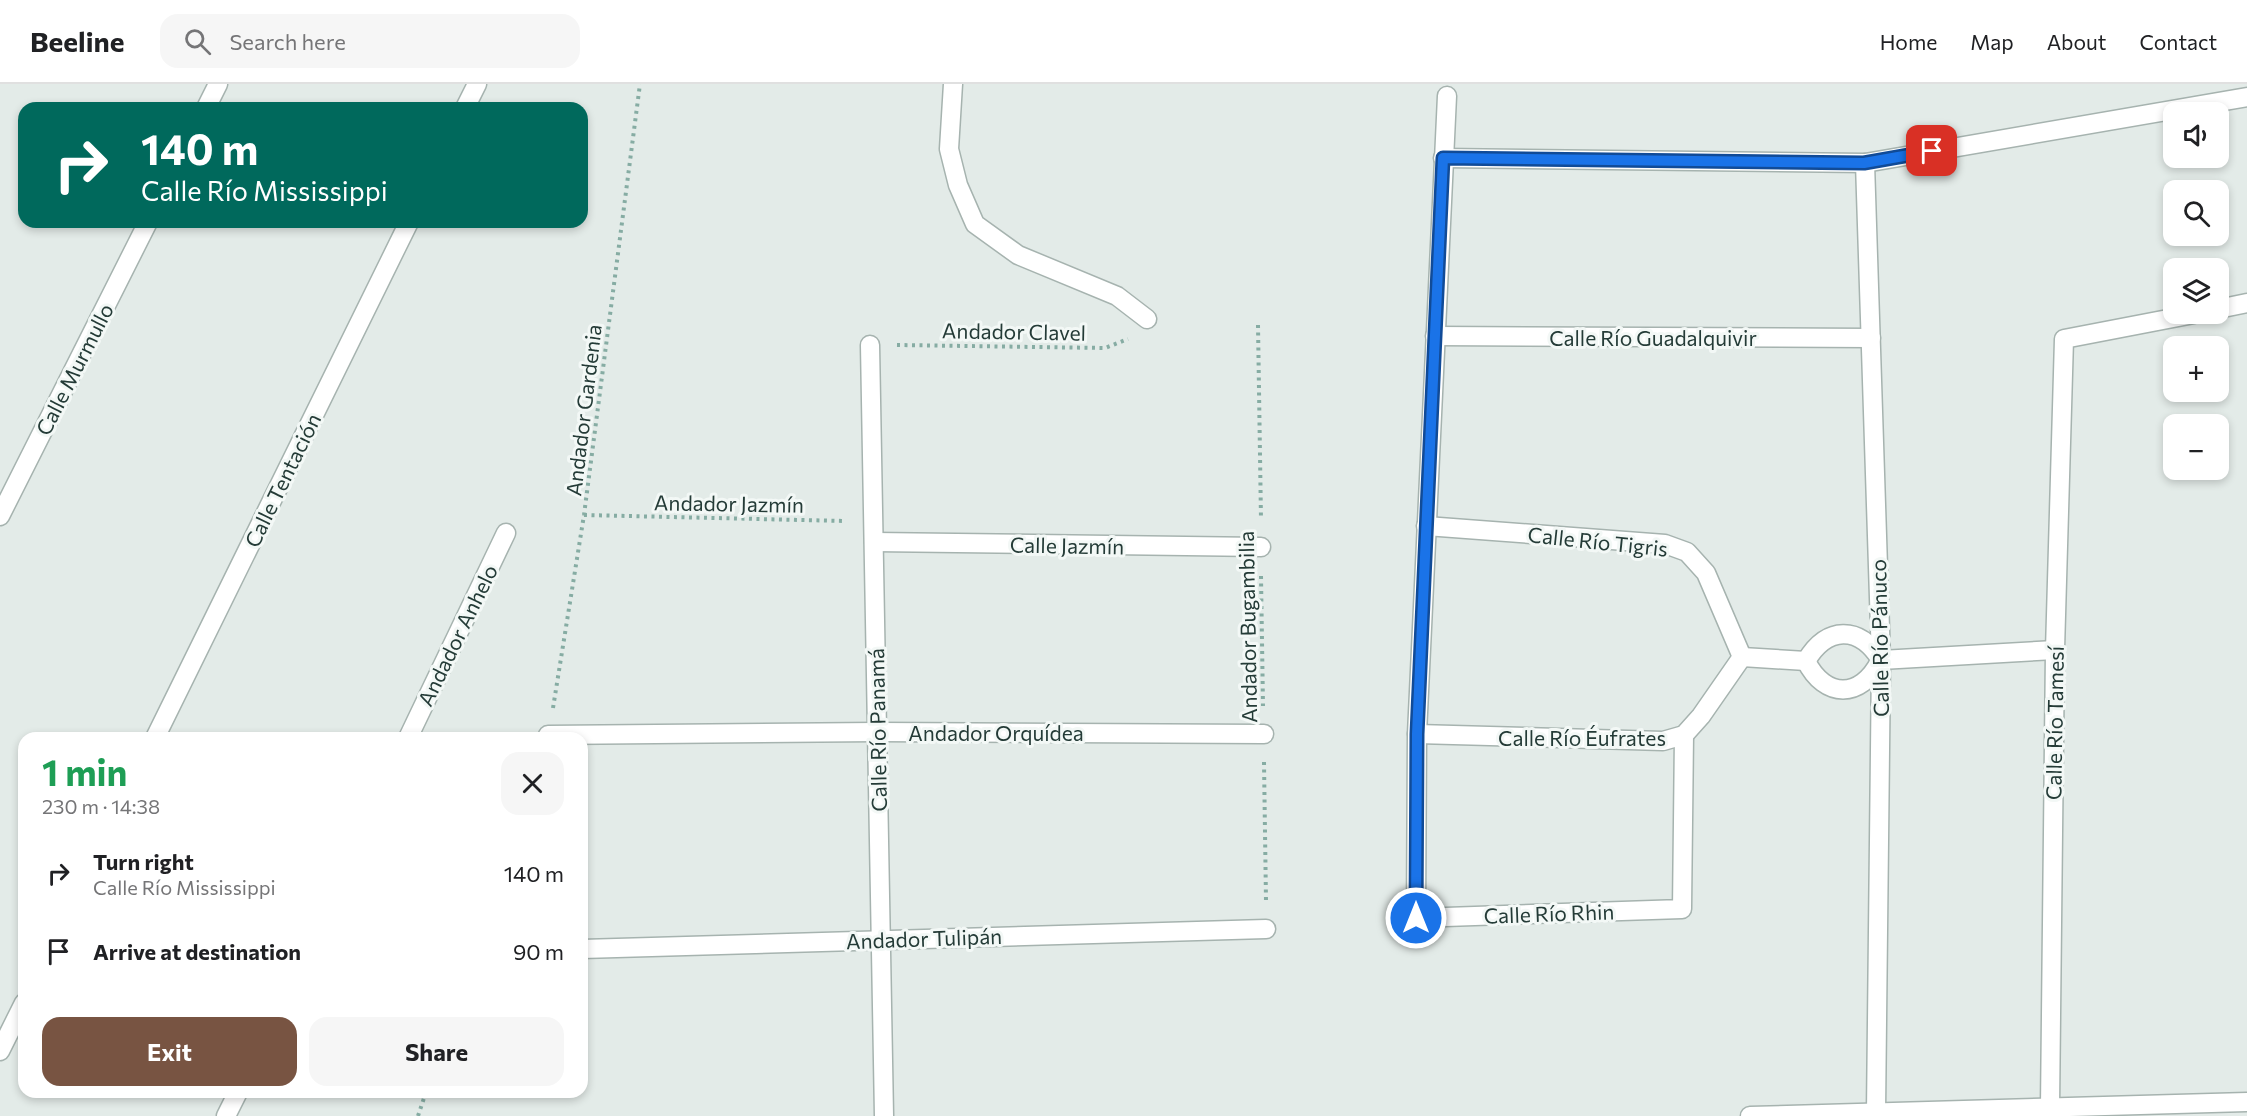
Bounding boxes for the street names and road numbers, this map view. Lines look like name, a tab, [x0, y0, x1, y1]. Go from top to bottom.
street label: Calle Murmullo	[30, 299, 118, 439]
street label: Andador Clavel	[942, 317, 1086, 345]
street label: Andador Gardenia	[560, 323, 606, 497]
street label: Calle Río Guadalquivir	[1549, 325, 1757, 350]
street label: Calle Tentación	[239, 409, 325, 551]
street label: Andador Jazmín	[654, 489, 804, 517]
street label: Calle Río Tigris	[1527, 521, 1669, 561]
street label: Andador Bugambilia	[1233, 531, 1261, 723]
street label: Calle Jazmín	[1010, 532, 1124, 558]
street label: Calle Río Pánuco	[1865, 559, 1893, 717]
street label: Andador Anhelo	[412, 560, 502, 710]
street label: Calle Río Tamesí	[2040, 645, 2068, 800]
street label: Calle Río Panamá	[863, 648, 891, 812]
street label: Andador Orquídea	[908, 720, 1084, 745]
street label: Calle Río Éufrates	[1498, 725, 1666, 750]
street label: Calle Río Rhin	[1483, 898, 1615, 928]
street label: Andador Tulipán	[845, 923, 1003, 953]

